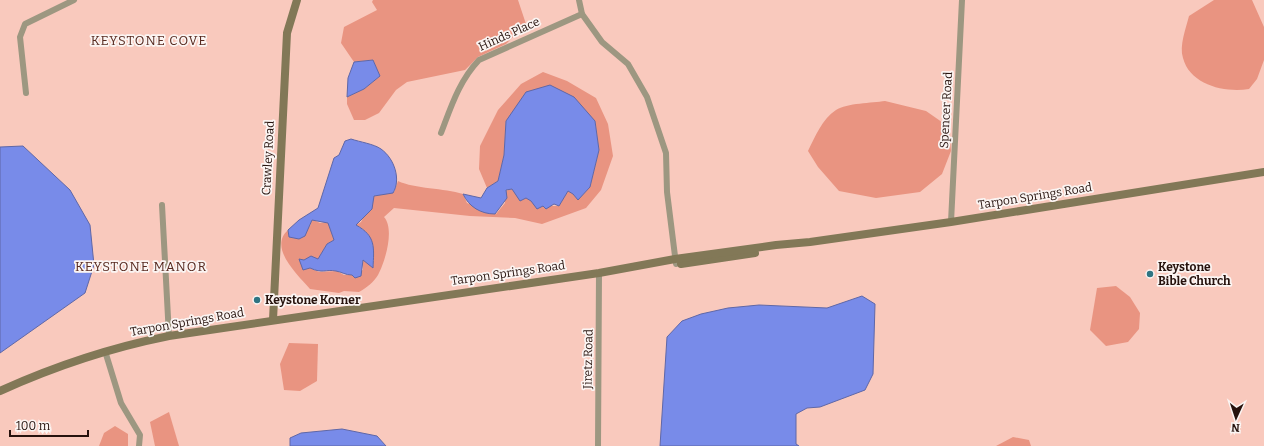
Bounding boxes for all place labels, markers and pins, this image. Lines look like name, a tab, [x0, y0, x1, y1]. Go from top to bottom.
place label: Keystone Bible Church	[1158, 260, 1231, 288]
marker: Keystone Bible Church	[1145, 269, 1155, 279]
place label: Keystone Korner	[265, 293, 361, 307]
marker: Keystone Korner	[252, 295, 262, 305]

